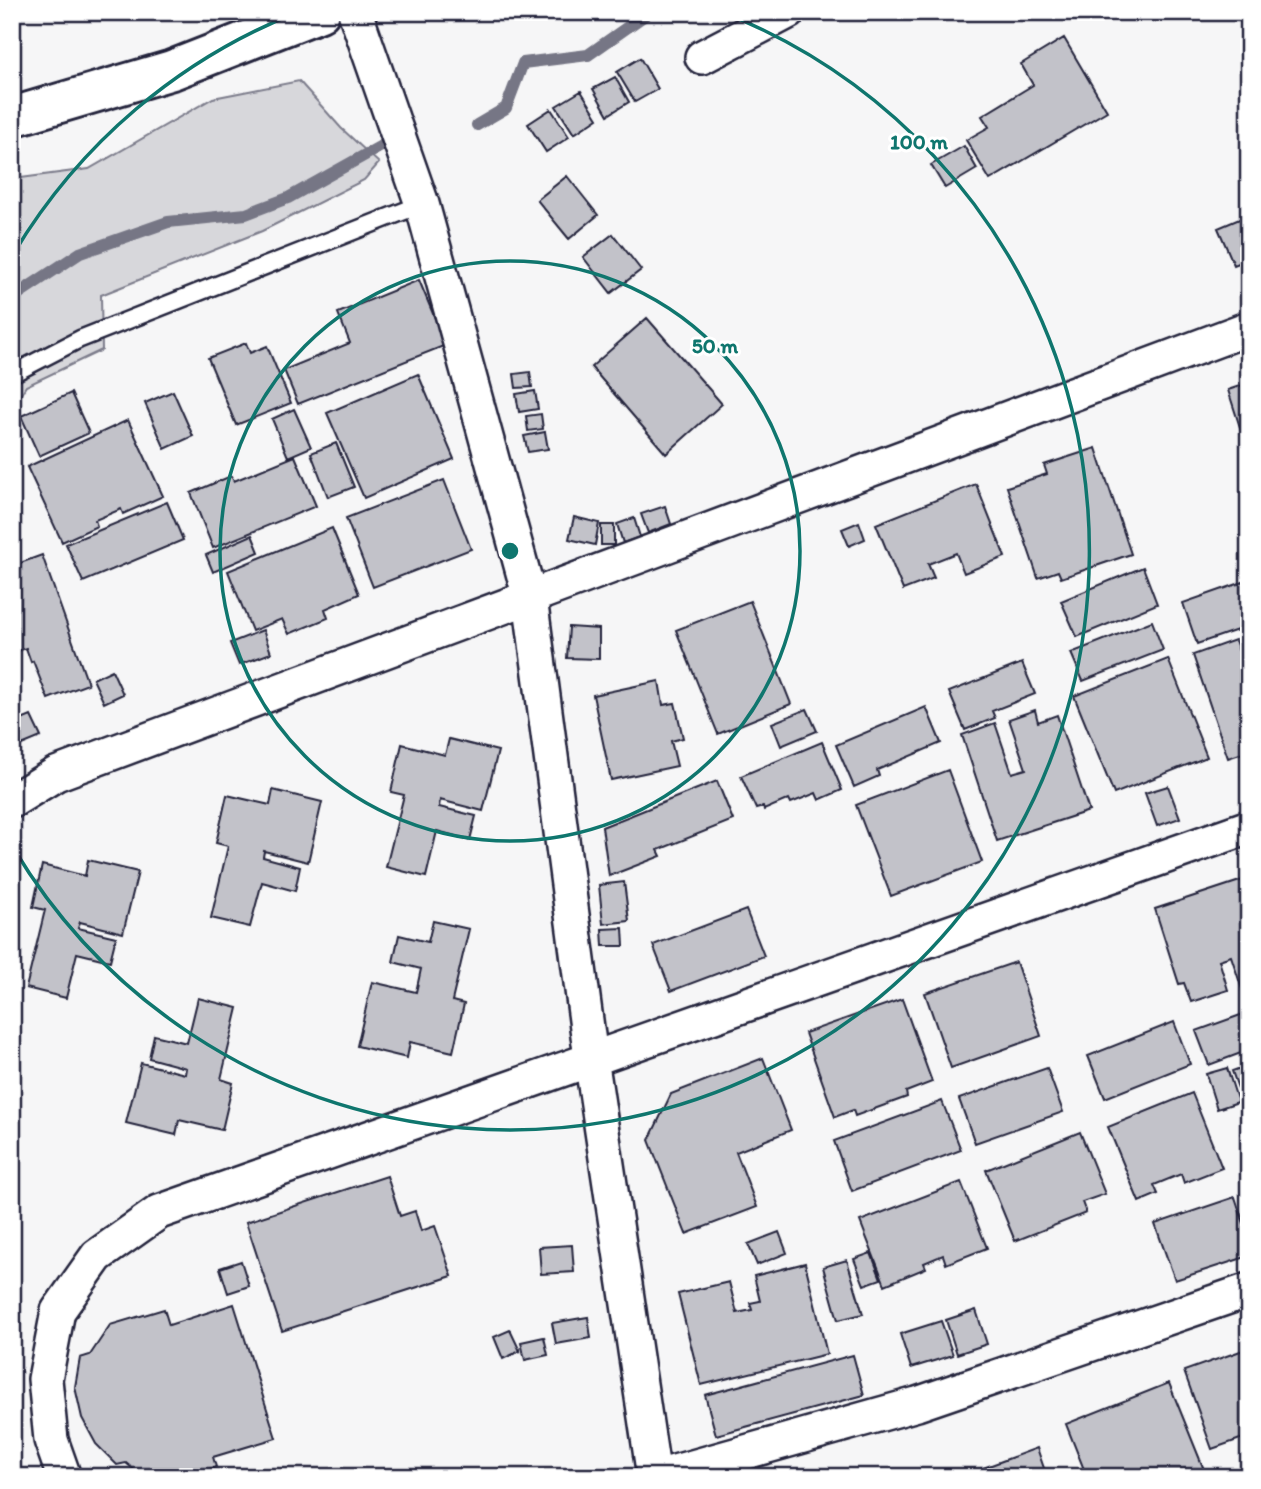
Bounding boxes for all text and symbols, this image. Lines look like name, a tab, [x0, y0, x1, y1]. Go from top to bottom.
text: 100 m	[890, 129, 948, 154]
text: 50 m	[692, 333, 739, 358]
centre of rings	[498, 539, 522, 563]

